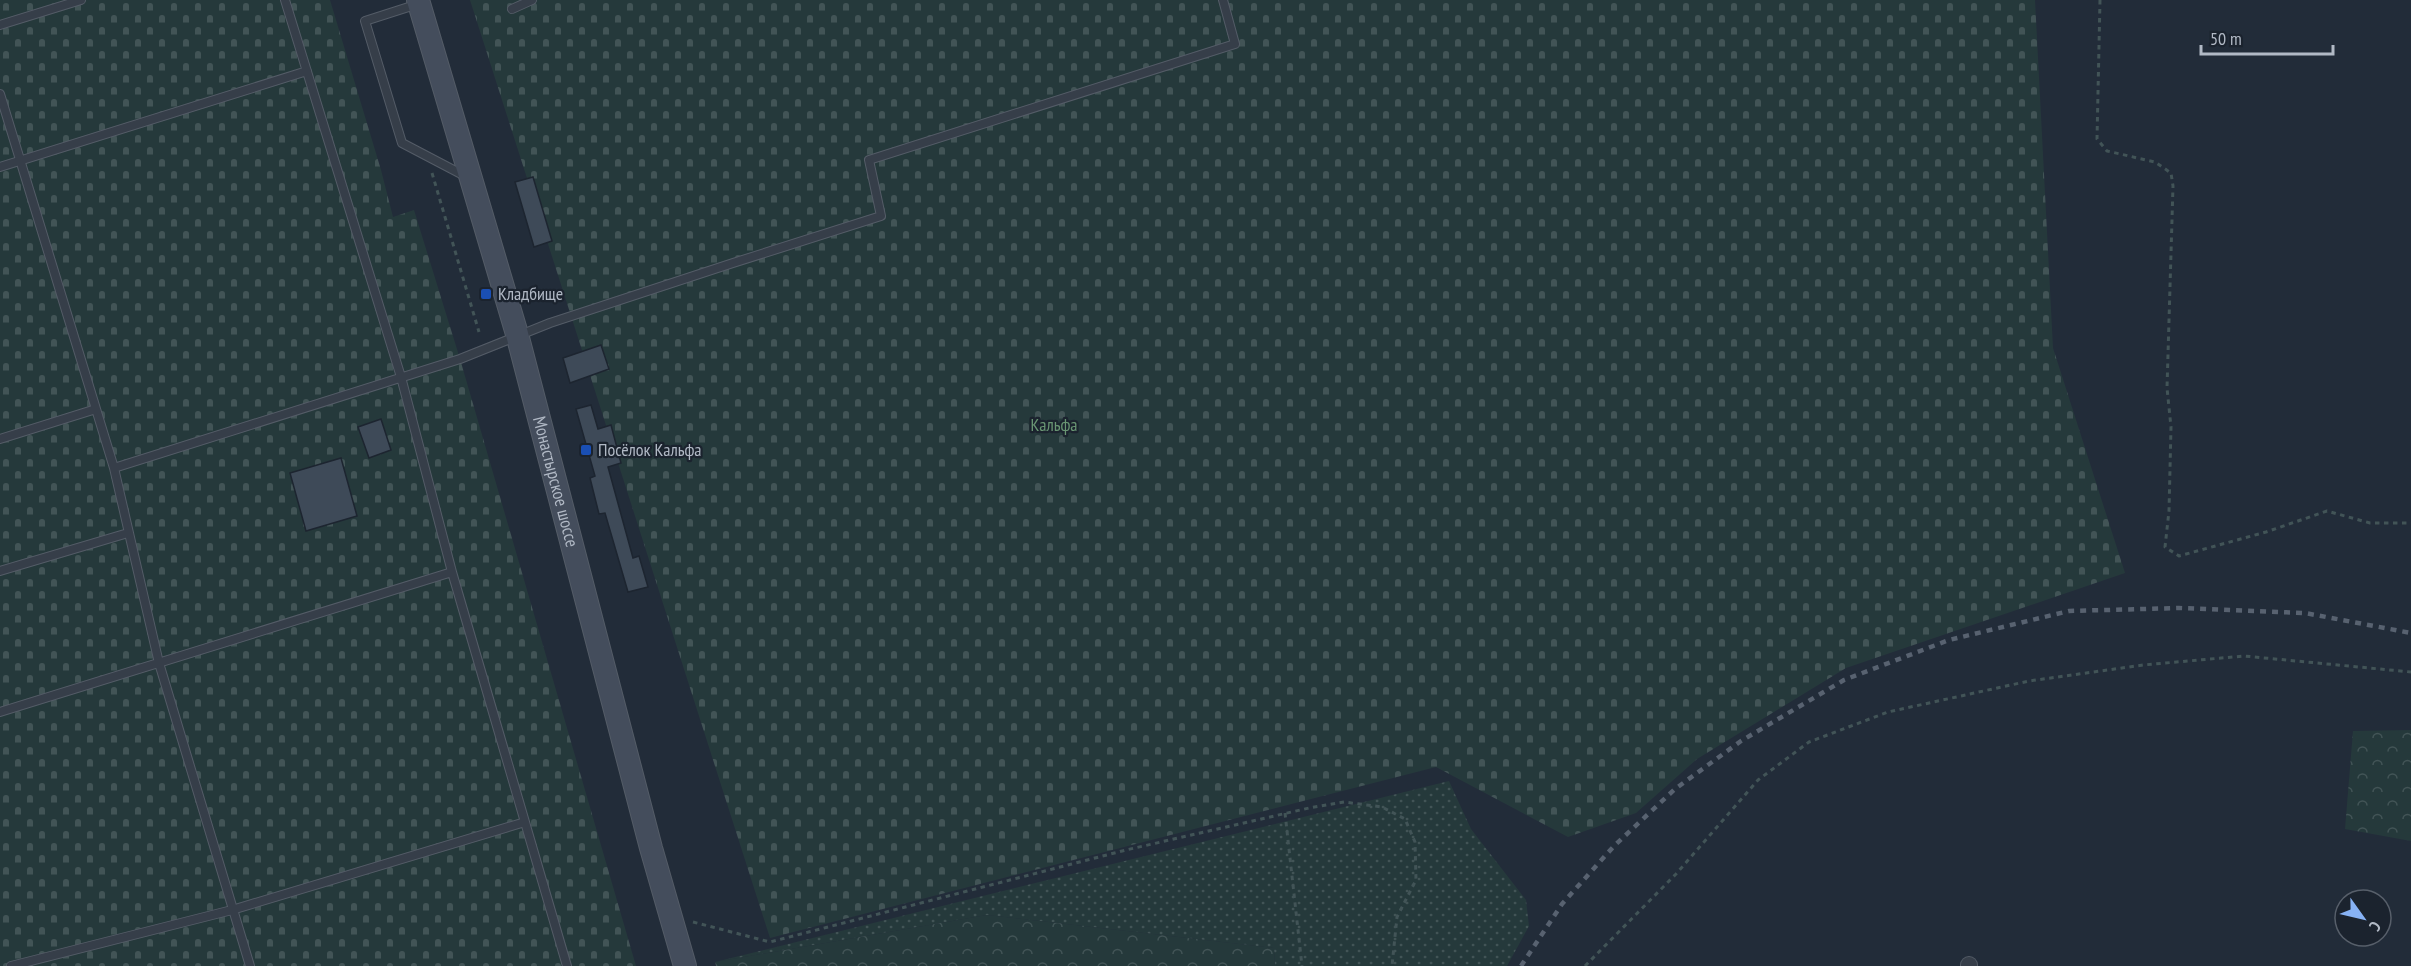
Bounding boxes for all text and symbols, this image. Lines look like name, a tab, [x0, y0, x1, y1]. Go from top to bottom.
scale bar	[2201, 18, 2333, 56]
text: 50 m	[2210, 27, 2242, 50]
place label: Кладбище	[498, 282, 563, 305]
marker: Кладбище	[479, 287, 493, 301]
park label: Кальфа	[1030, 413, 1078, 436]
street label: Монастырское шоссе	[528, 414, 584, 549]
place label: Посёлок Кальфа	[598, 438, 702, 461]
marker: Посёлок Кальфа	[579, 443, 593, 457]
north arrow	[2333, 888, 2393, 948]
text: С	[2365, 918, 2386, 936]

